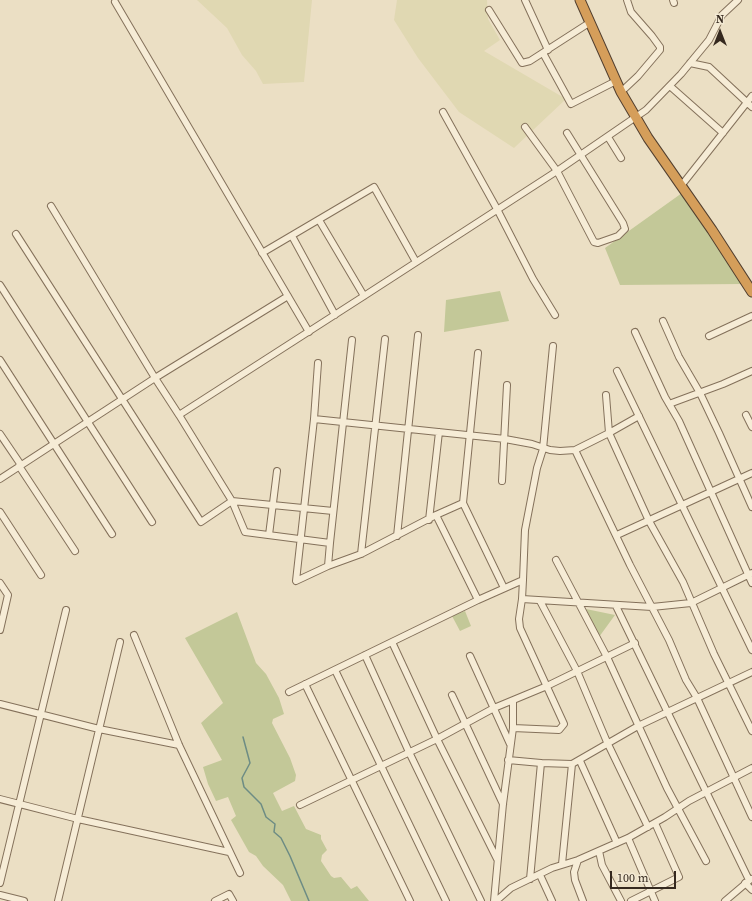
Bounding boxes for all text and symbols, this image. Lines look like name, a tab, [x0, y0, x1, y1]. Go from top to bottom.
north arrow	[700, 12, 740, 52]
text: N	[716, 12, 724, 27]
scale bar	[612, 863, 678, 889]
text: 100 m	[617, 870, 649, 886]

